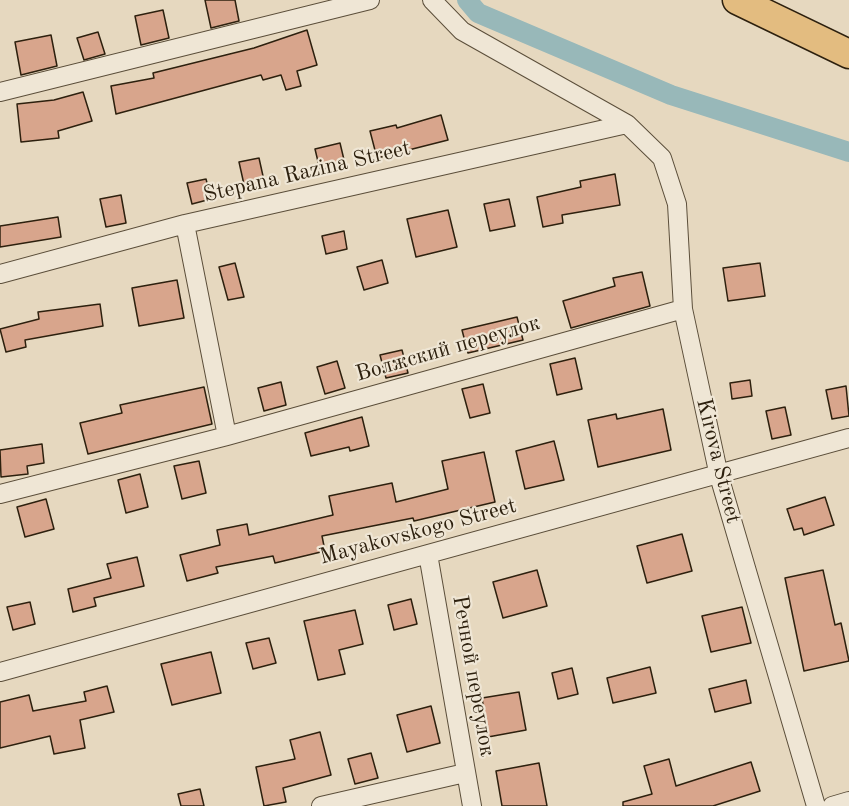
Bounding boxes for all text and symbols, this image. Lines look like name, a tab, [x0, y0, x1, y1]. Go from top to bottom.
street label: Stepana Razina Street	[201, 135, 413, 209]
street label: Волжский переулок	[353, 310, 543, 388]
street label: Kirova Street	[690, 396, 746, 526]
street label: Mayakovskogo Street	[317, 493, 519, 571]
street label: Речной переулок	[446, 593, 500, 759]

